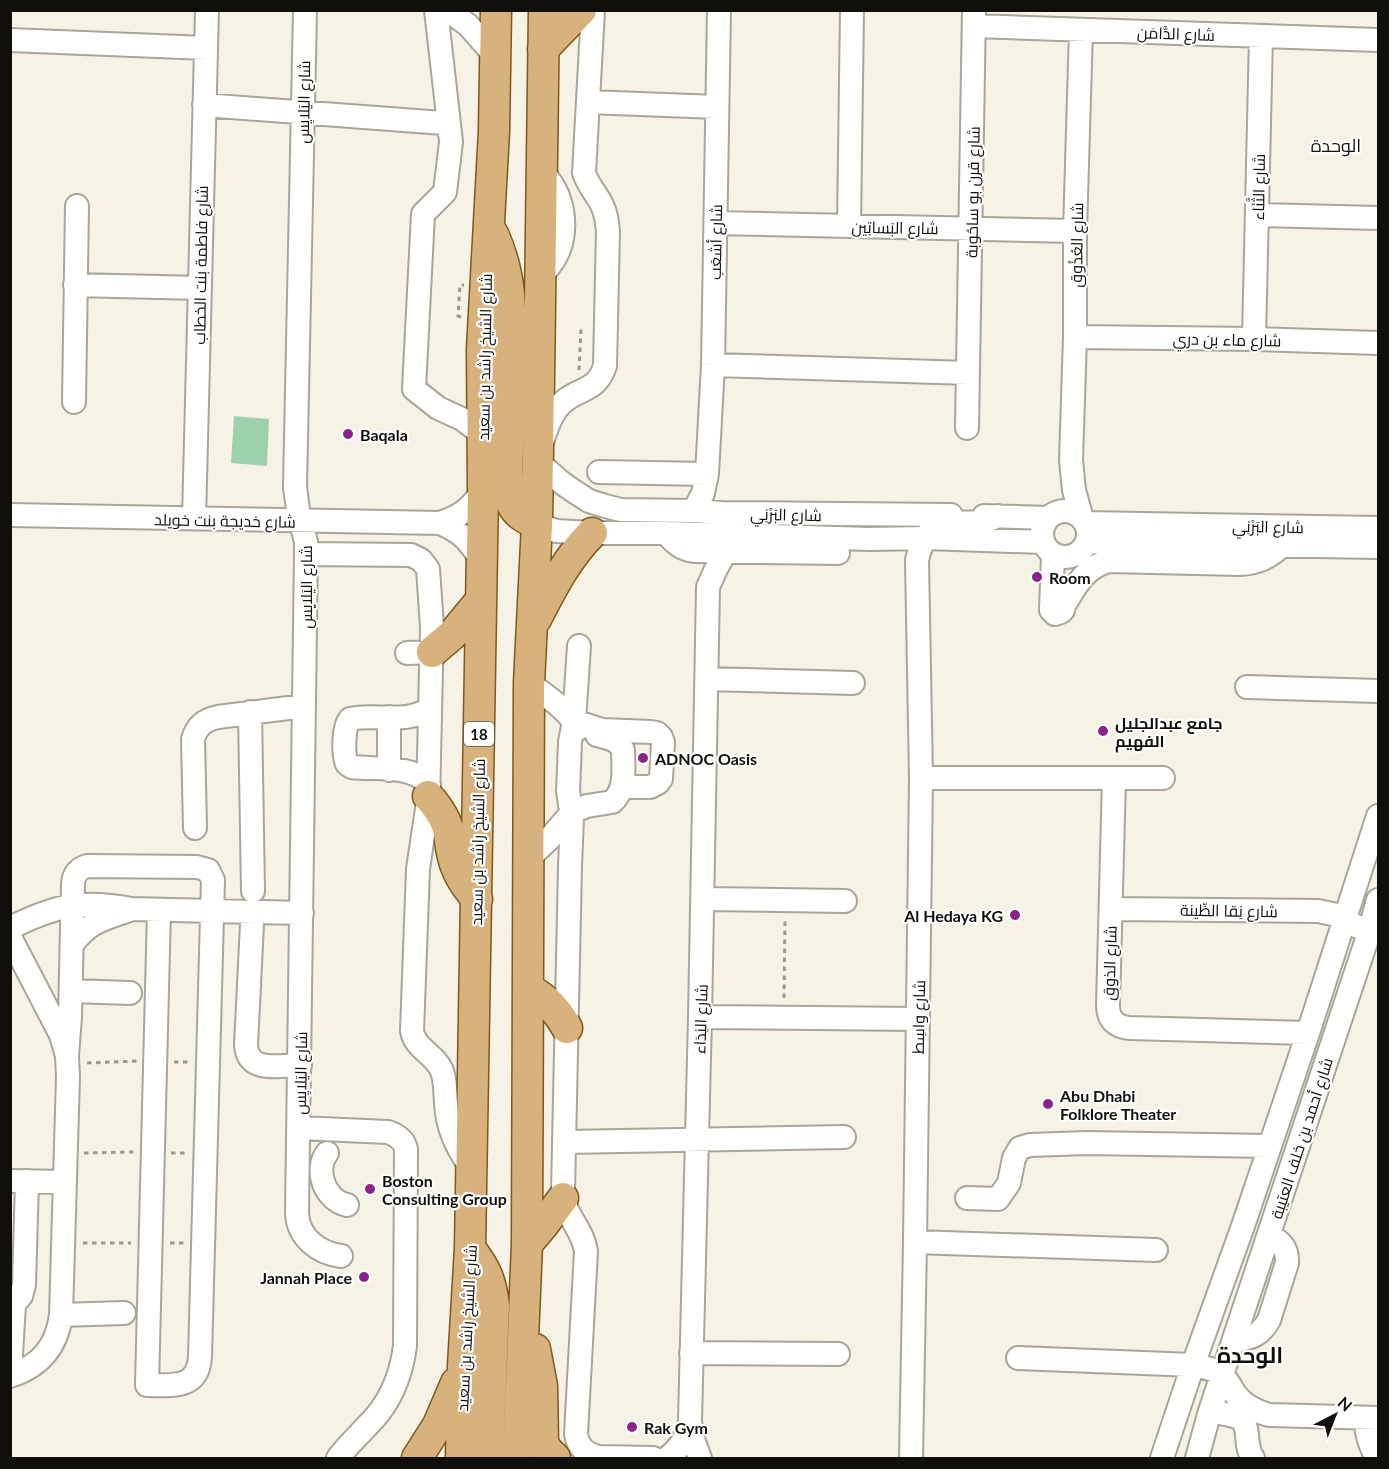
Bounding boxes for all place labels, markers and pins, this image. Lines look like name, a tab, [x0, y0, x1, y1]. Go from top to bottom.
place label: Baqala	[360, 425, 408, 444]
marker: Baqala	[341, 427, 355, 441]
place label: Room	[1049, 568, 1091, 587]
marker: Room	[1030, 570, 1044, 584]
place label: جامع عبدالجليل الفهيم	[1115, 713, 1222, 753]
marker: جامع عبدالجليل الفهيم	[1096, 724, 1110, 738]
place label: ADNOC Oasis	[654, 749, 757, 768]
marker: ADNOC Oasis	[636, 751, 650, 765]
place label: Al Hedaya KG	[903, 906, 1003, 925]
marker: Al Hedaya KG	[1008, 908, 1022, 922]
place label: Abu Dhabi Folklore Theater	[1059, 1086, 1176, 1123]
marker: Abu Dhabi Folklore Theater	[1041, 1097, 1055, 1111]
place label: Boston Consulting Group	[382, 1171, 507, 1208]
marker: Boston Consulting Group	[363, 1182, 377, 1196]
place label: Jannah Place	[260, 1268, 352, 1287]
marker: Jannah Place	[357, 1270, 371, 1284]
place label: Rak Gym	[644, 1418, 708, 1437]
marker: Rak Gym	[625, 1420, 639, 1434]

